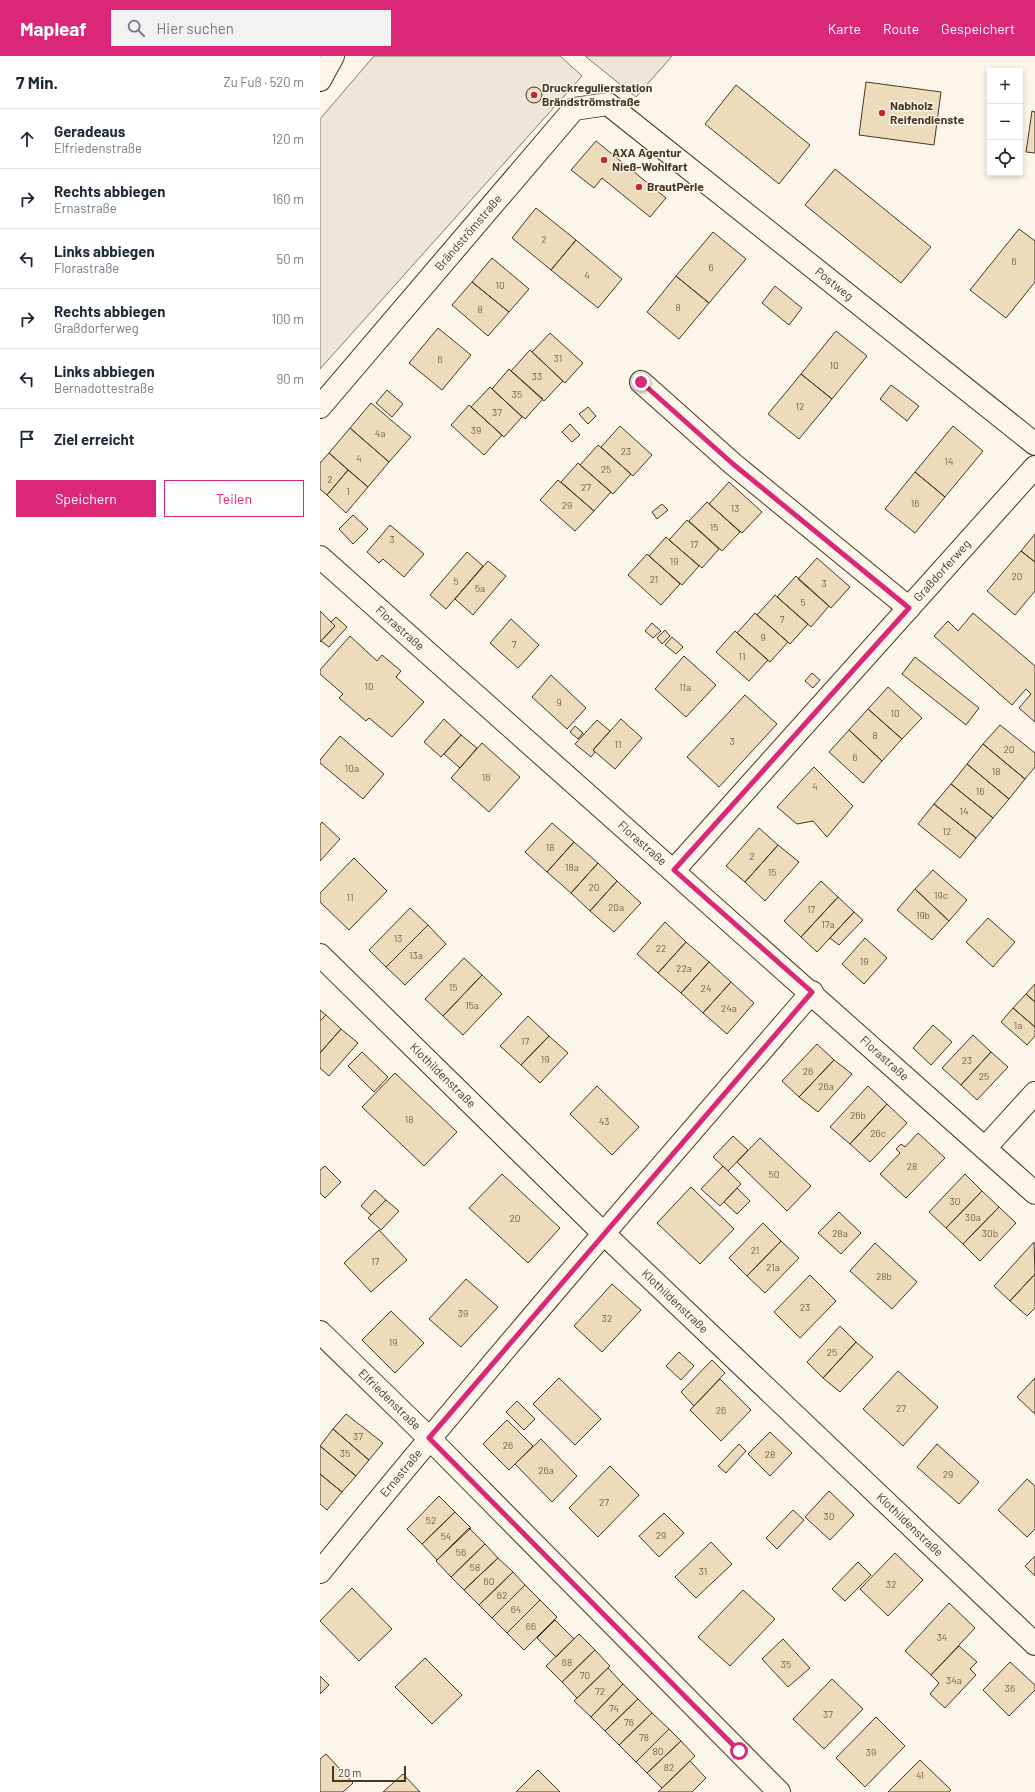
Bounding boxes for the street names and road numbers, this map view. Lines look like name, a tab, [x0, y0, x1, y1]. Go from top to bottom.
street label: Brändströmstraße	[431, 191, 504, 273]
street label: Postweg	[813, 264, 857, 303]
street label: Graßdorferweg	[910, 536, 973, 604]
street label: Florastraße	[373, 602, 428, 653]
street label: Florastraße	[616, 817, 670, 868]
street label: Florastraße	[858, 1032, 912, 1083]
street label: Klothildenstraße	[408, 1040, 479, 1110]
street label: Klothildenstraße	[639, 1266, 712, 1336]
street label: Elfriedenstraße	[356, 1366, 424, 1432]
street label: Ernastraße	[377, 1446, 424, 1499]
street label: Klothildenstraße	[874, 1489, 946, 1559]

